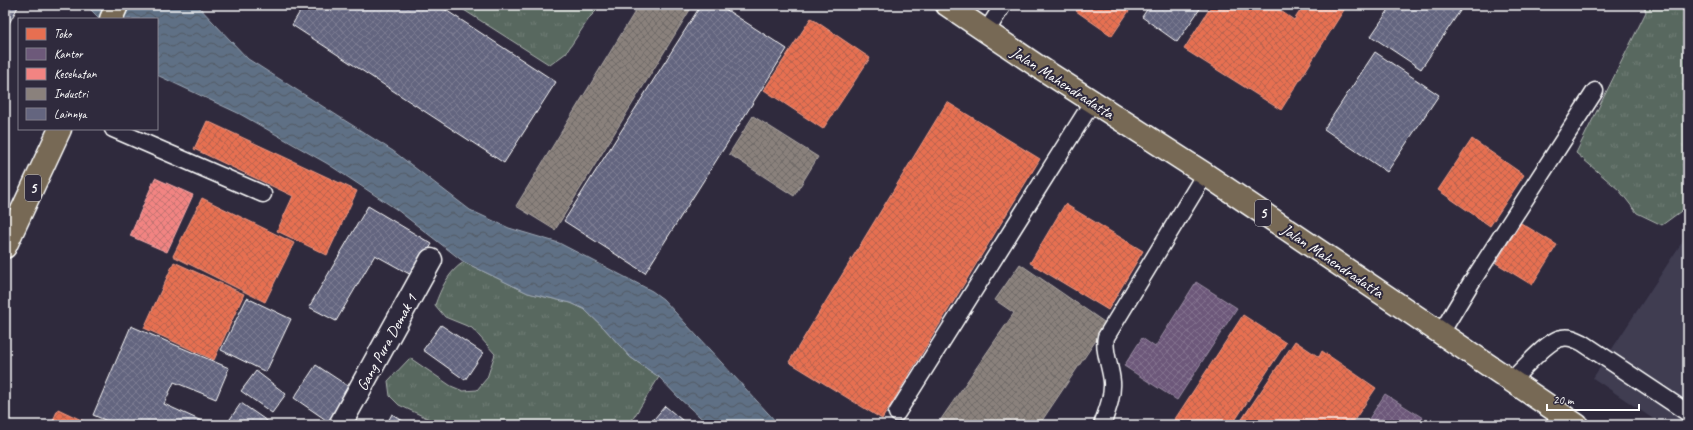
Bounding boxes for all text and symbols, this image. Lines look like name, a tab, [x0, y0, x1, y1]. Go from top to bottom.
legend	[18, 18, 158, 130]
text: Toko	[54, 26, 73, 42]
street label: Jalan Mahendradatta	[1006, 42, 1118, 124]
text: Kantor	[54, 46, 84, 62]
text: Kesehatan	[54, 66, 97, 82]
text: Industri	[54, 86, 90, 102]
text: Lainnya	[54, 106, 87, 122]
road number: 5	[25, 175, 41, 201]
road number: 5	[1255, 200, 1271, 226]
street label: Jalan Mahendradatta	[1277, 219, 1388, 303]
street label: Gang Pura Demak 1	[352, 290, 422, 394]
scale bar	[1547, 386, 1639, 412]
text: 20 m	[1553, 392, 1575, 408]

